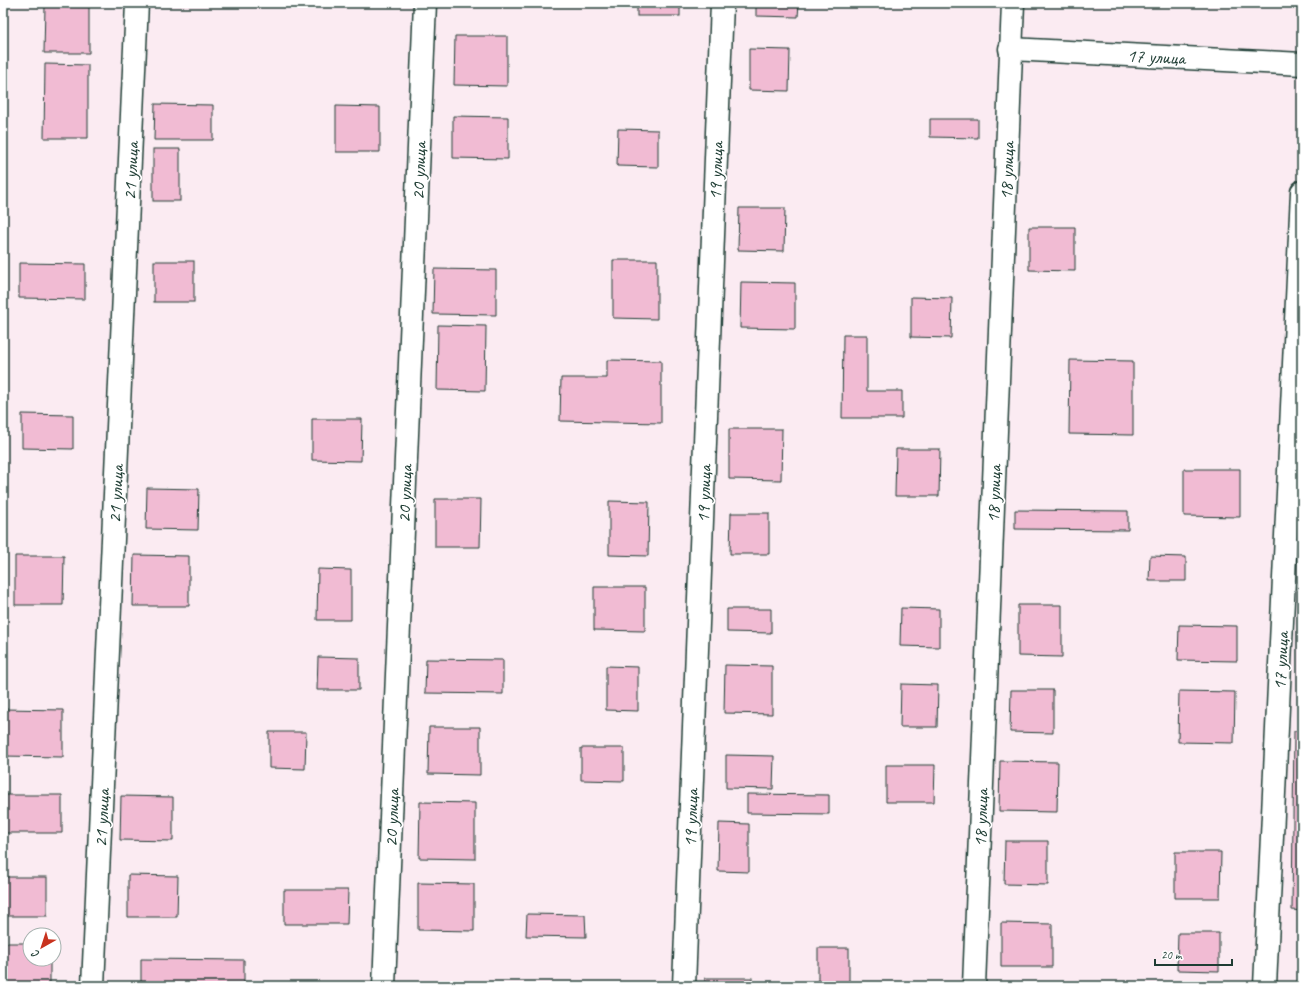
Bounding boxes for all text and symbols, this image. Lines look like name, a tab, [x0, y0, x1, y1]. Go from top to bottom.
street label: 17 улица	[1126, 43, 1188, 71]
street label: 21 улица	[117, 139, 145, 201]
street label: 20 улица	[406, 139, 432, 201]
street label: 19 улица	[703, 139, 729, 201]
street label: 18 улица	[994, 139, 1020, 201]
street label: 21 улица	[102, 462, 130, 524]
street label: 20 улица	[392, 462, 418, 524]
street label: 19 улица	[691, 462, 717, 524]
street label: 18 улица	[981, 462, 1007, 524]
street label: 17 улица	[1267, 629, 1295, 691]
street label: 21 улица	[88, 786, 116, 848]
street label: 20 улица	[379, 786, 405, 848]
street label: 19 улица	[678, 786, 704, 848]
street label: 18 улица	[968, 786, 994, 848]
north arrow	[22, 927, 62, 967]
scale bar	[1155, 941, 1232, 967]
text: С	[28, 947, 42, 962]
text: 20 m	[1161, 947, 1183, 963]

